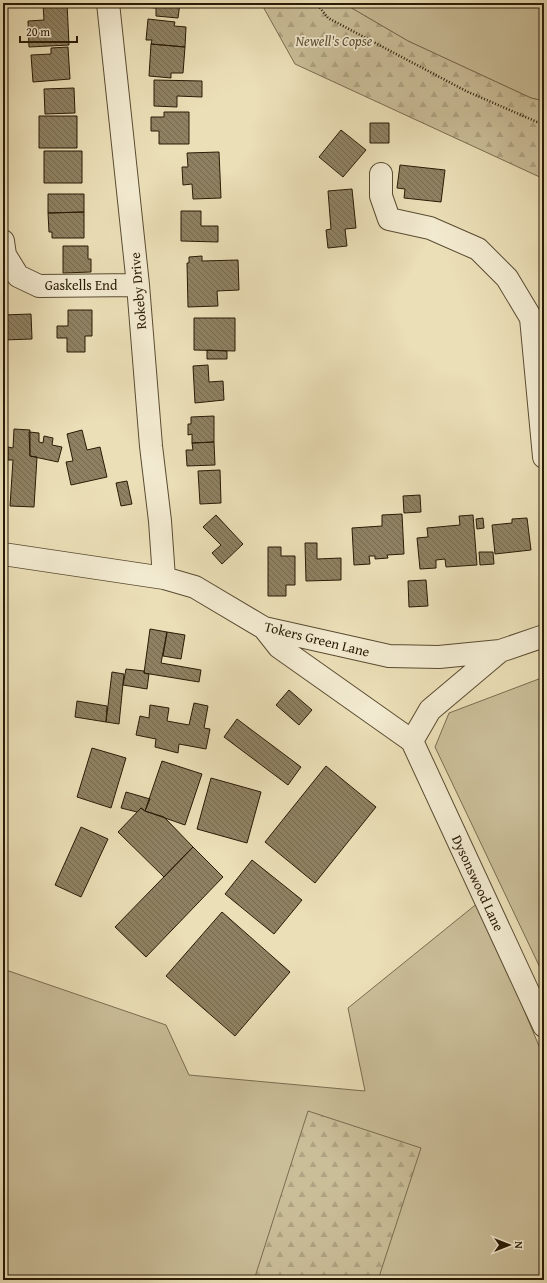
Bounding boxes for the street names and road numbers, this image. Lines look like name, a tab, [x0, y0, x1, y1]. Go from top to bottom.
street label: Rokeby Drive	[125, 251, 151, 330]
street label: Gaskells End	[45, 275, 118, 295]
street label: Tokers Green Lane	[262, 616, 372, 662]
street label: Dysonswood Lane	[447, 832, 509, 935]

